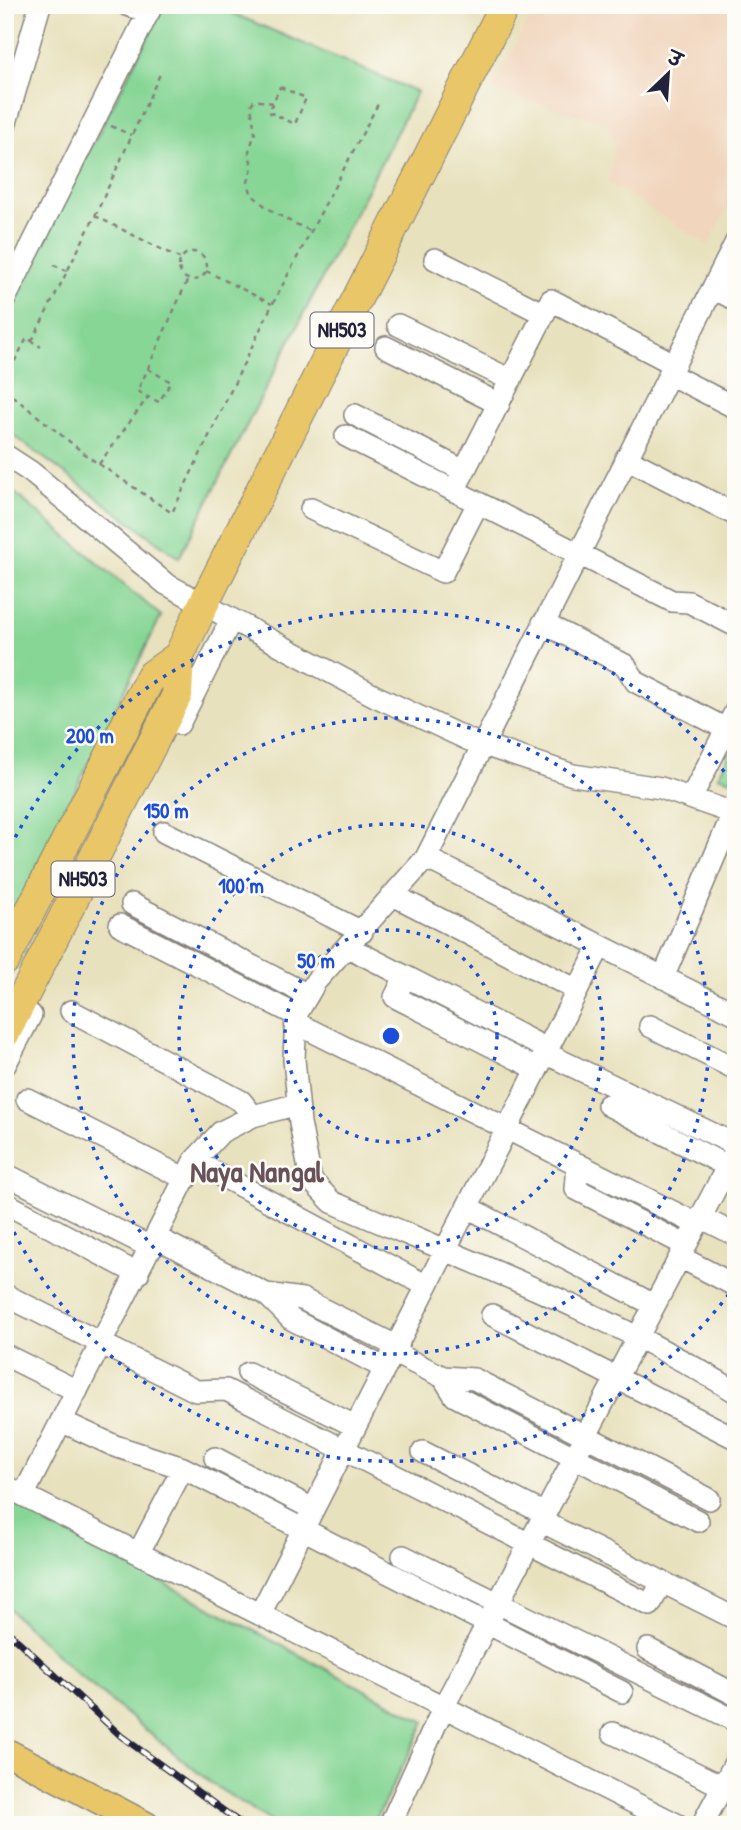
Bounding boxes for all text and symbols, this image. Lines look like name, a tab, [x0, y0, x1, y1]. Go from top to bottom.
north arrow	[632, 38, 702, 108]
text: उ	[662, 43, 689, 74]
road number: NH503	[310, 312, 374, 348]
text: 200 m	[66, 721, 114, 750]
text: 150 m	[143, 796, 189, 825]
road number: NH503	[52, 862, 114, 896]
text: 100 m	[218, 871, 264, 900]
text: 50 m	[297, 946, 335, 975]
centre of rings	[379, 1024, 403, 1048]
district label: Naya Nangal	[190, 1151, 325, 1192]

